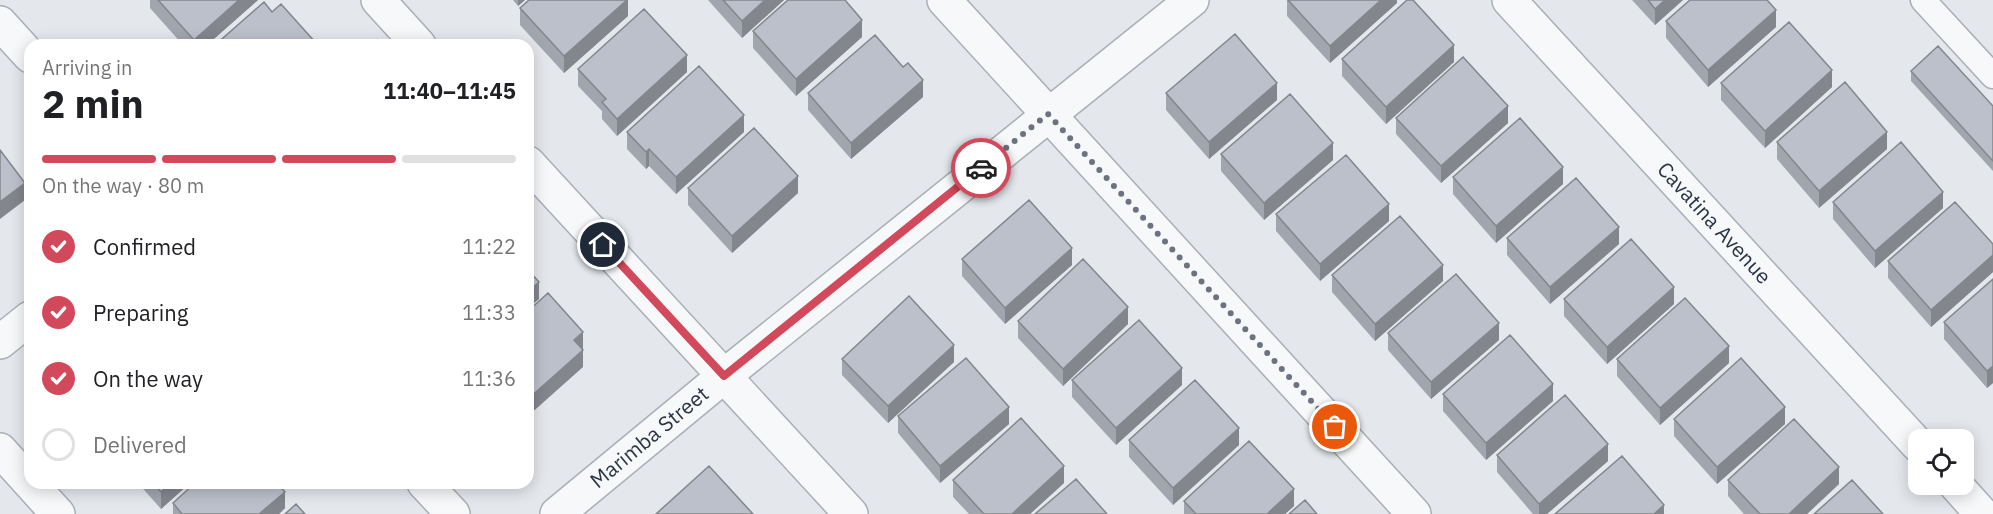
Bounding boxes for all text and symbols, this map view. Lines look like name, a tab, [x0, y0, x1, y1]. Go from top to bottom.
text: Arriving in	[42, 54, 132, 81]
text: 11:40–11:45	[383, 76, 516, 105]
text: 2 min	[42, 78, 144, 129]
courier	[951, 138, 1011, 198]
icon: car	[965, 152, 998, 185]
street label: Cavatina Avenue	[1652, 155, 1778, 289]
text: On the way · 80 m	[42, 172, 204, 199]
pin	[577, 219, 628, 270]
icon: home	[586, 228, 619, 261]
icon: check	[42, 230, 75, 263]
text: Confirmed	[93, 232, 196, 261]
text: 11:22	[462, 233, 516, 260]
icon: check	[42, 296, 75, 329]
text: Preparing	[93, 298, 188, 327]
text: 11:33	[462, 299, 516, 326]
icon: check	[42, 362, 75, 395]
text: On the way	[93, 364, 203, 393]
text: 11:36	[462, 365, 516, 392]
street label: Marimba Street	[584, 380, 714, 494]
pin	[1309, 401, 1360, 452]
icon: bag	[1318, 410, 1351, 443]
map controls	[1908, 429, 1974, 495]
button: locate	[1908, 429, 1974, 495]
text: Delivered	[93, 430, 187, 459]

